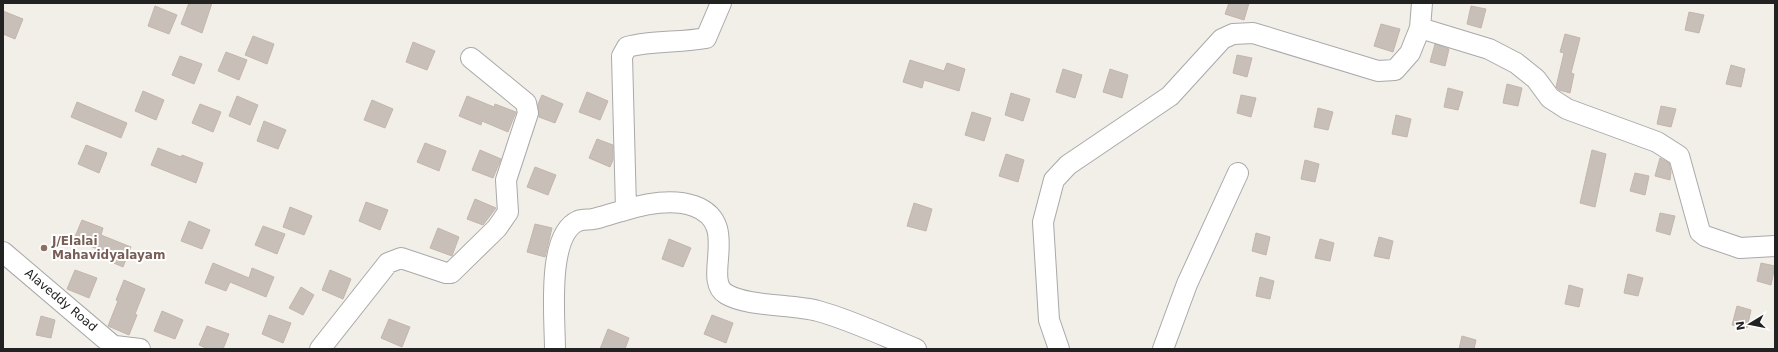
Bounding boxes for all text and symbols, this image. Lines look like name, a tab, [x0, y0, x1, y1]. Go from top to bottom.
place label: J/Elalai Mahavidyalayam	[51, 234, 165, 262]
marker: J/Elalai Mahavidyalayam	[39, 243, 49, 253]
street label: Alaveddy Road	[22, 266, 100, 334]
north arrow	[1730, 304, 1770, 344]
text: N	[1733, 320, 1748, 331]

